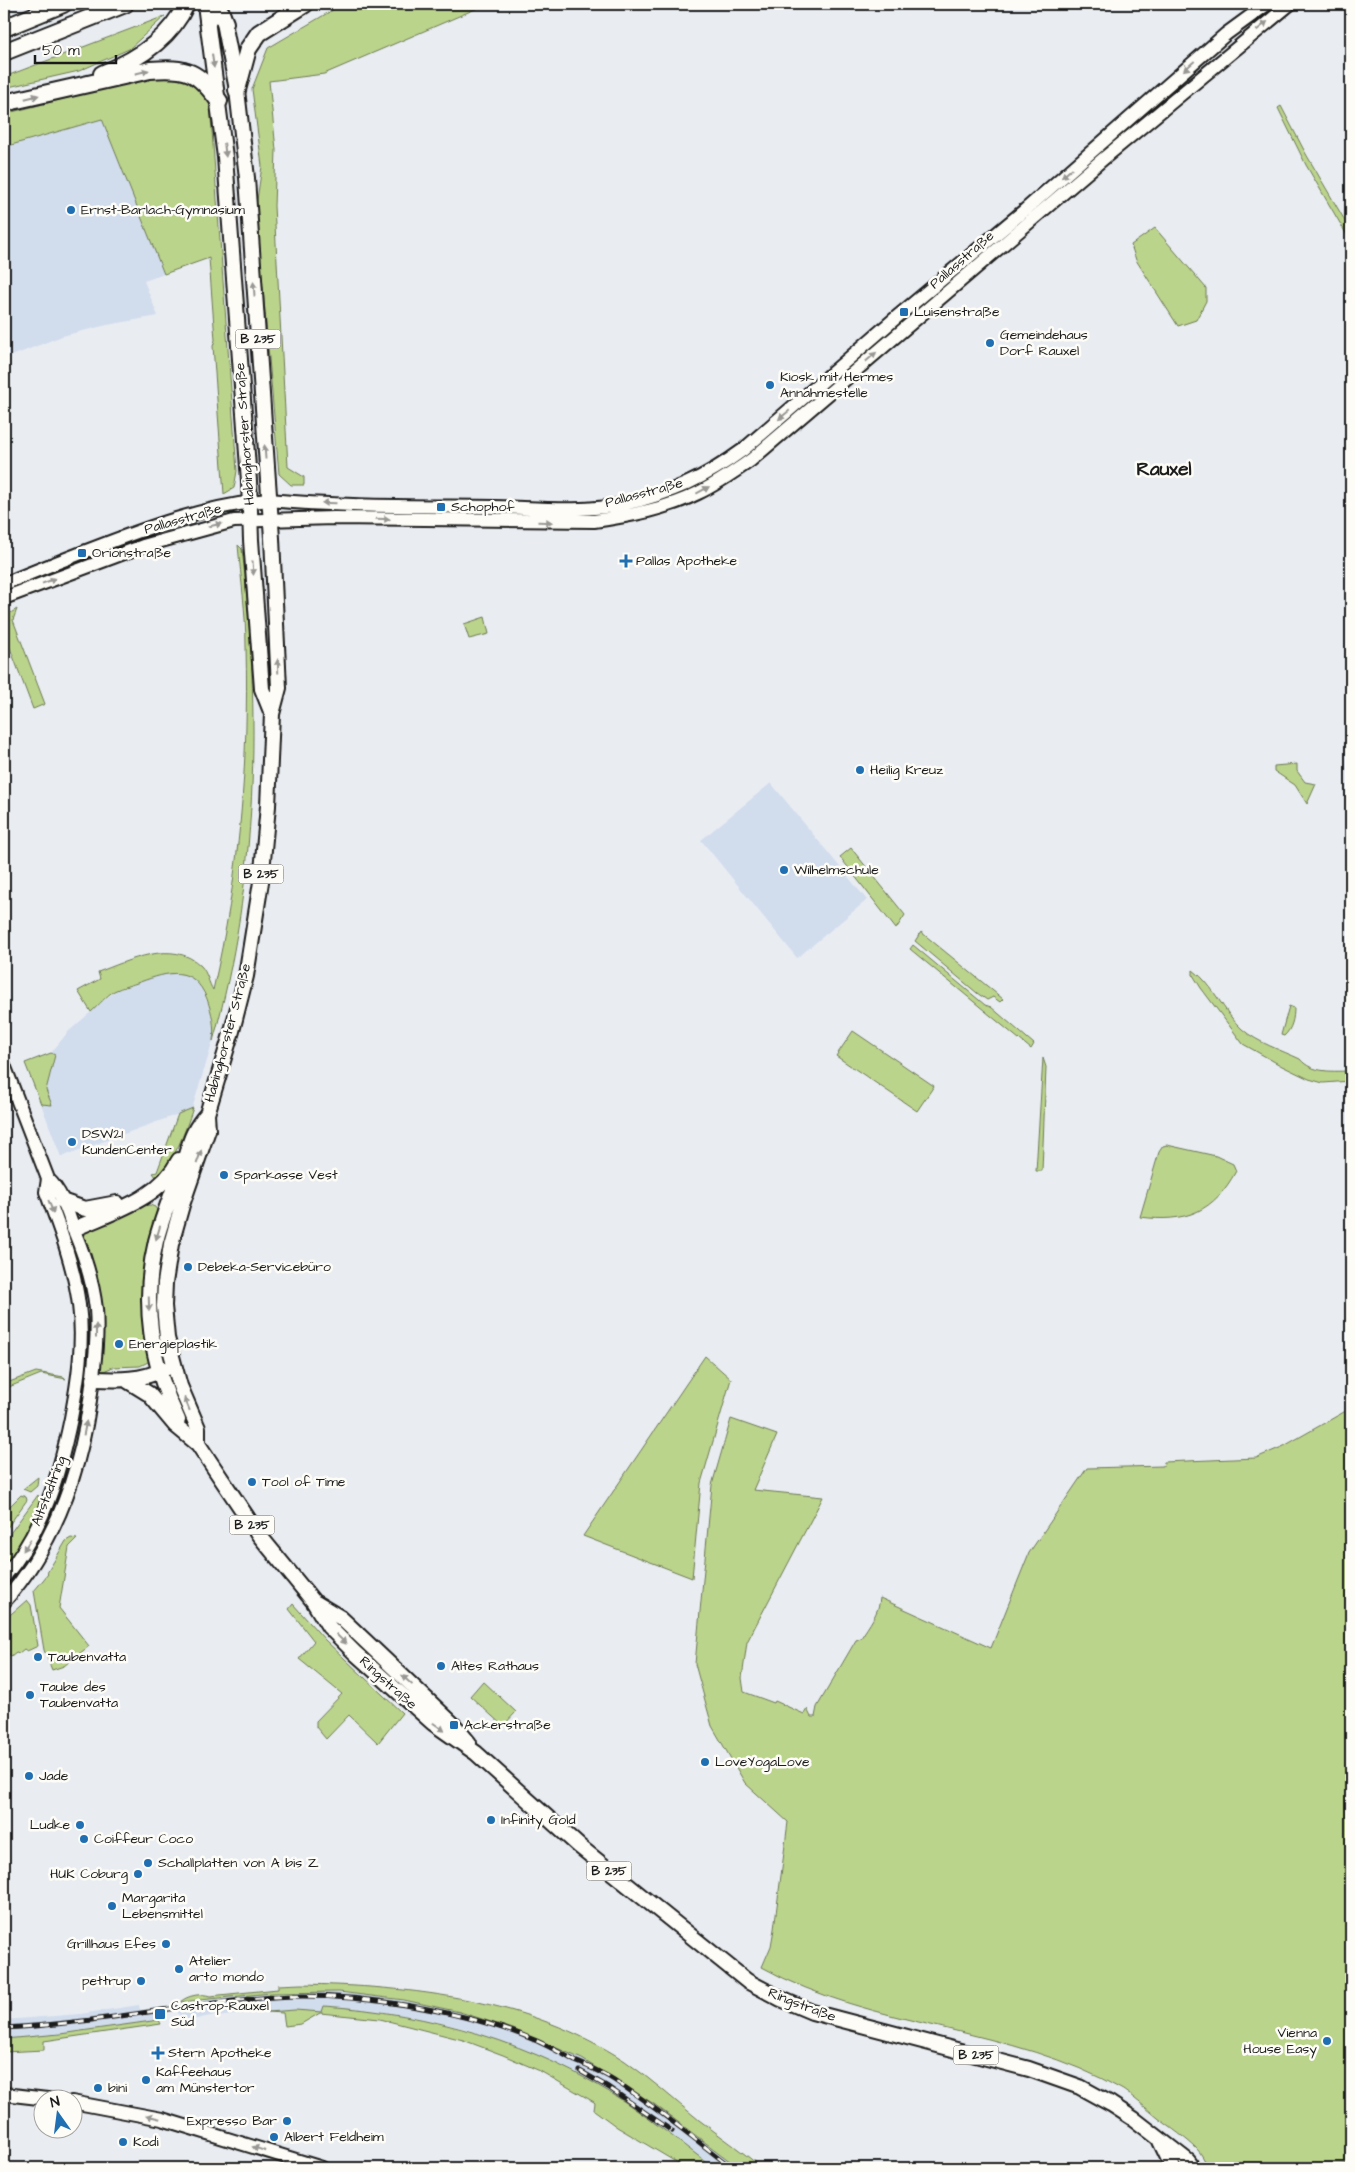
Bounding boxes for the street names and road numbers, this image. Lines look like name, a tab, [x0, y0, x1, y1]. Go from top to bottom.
street label: Pallasstraße	[925, 226, 999, 294]
road number: B 235	[236, 329, 280, 348]
street label: Habinghorster Straße	[230, 362, 260, 506]
street label: Pallasstraße	[603, 473, 685, 513]
street label: Pallasstraße	[142, 498, 224, 540]
road number: B 235	[238, 864, 284, 884]
street label: Habinghorster Straße	[200, 961, 256, 1105]
street label: Altstadtring	[26, 1453, 72, 1529]
road number: B 235	[230, 1516, 274, 1534]
street label: Ringstraße	[355, 1652, 422, 1715]
road number: B 235	[586, 1862, 632, 1880]
street label: Ringstraße	[765, 1983, 839, 2027]
road number: B 235	[954, 2046, 998, 2064]

